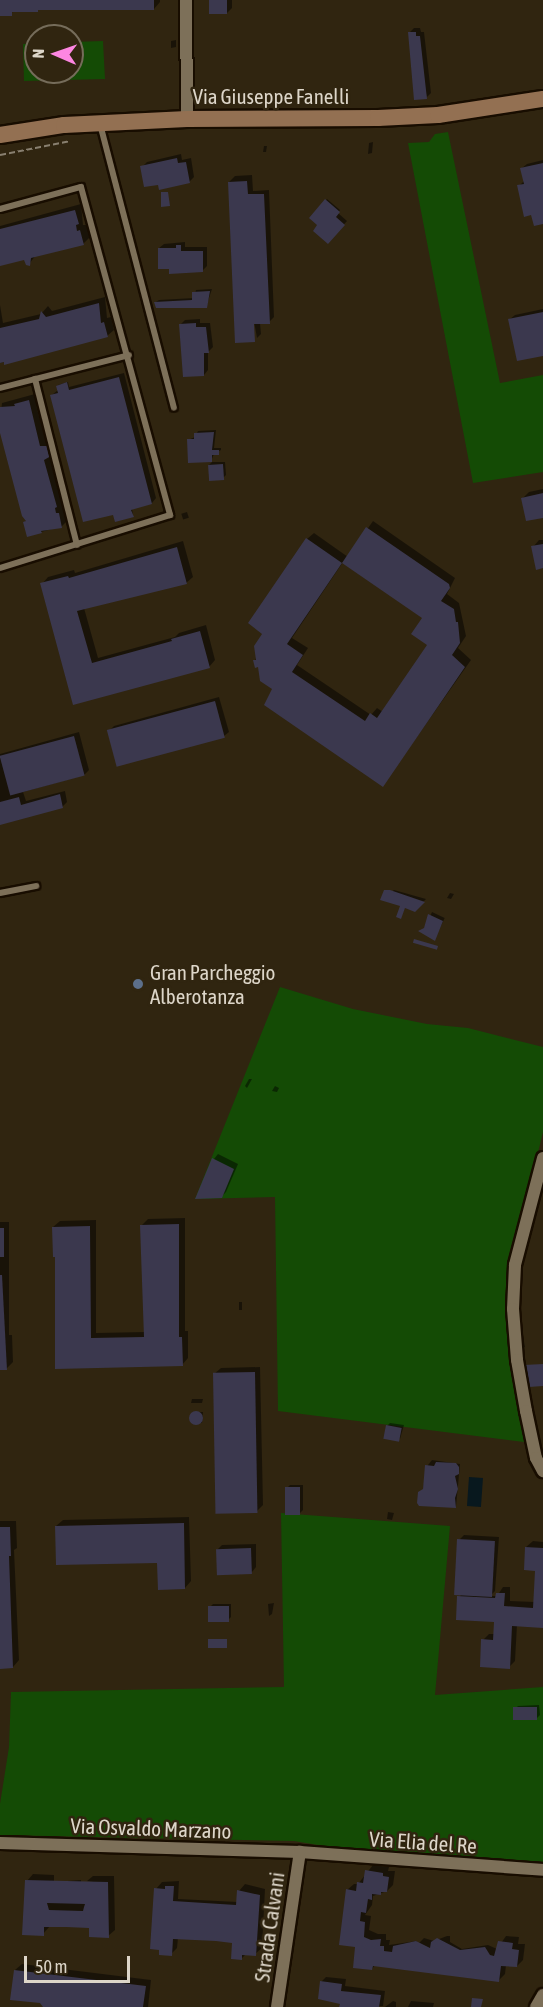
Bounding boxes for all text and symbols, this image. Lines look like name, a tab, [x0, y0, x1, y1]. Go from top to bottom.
north arrow	[24, 24, 84, 84]
text: N	[29, 48, 47, 58]
street label: Via Giuseppe Fanelli	[193, 83, 349, 109]
place label: Gran Parcheggio Alberotanza	[150, 959, 275, 1009]
marker: Gran Parcheggio Alberotanza	[131, 977, 145, 991]
street label: Via Osvaldo Marzano	[70, 1813, 232, 1843]
street label: Via Elia del Re	[368, 1826, 478, 1858]
street label: Strada Calvani	[249, 1870, 289, 1984]
scale bar	[27, 1944, 134, 1982]
text: 50 m	[35, 1956, 67, 1977]

